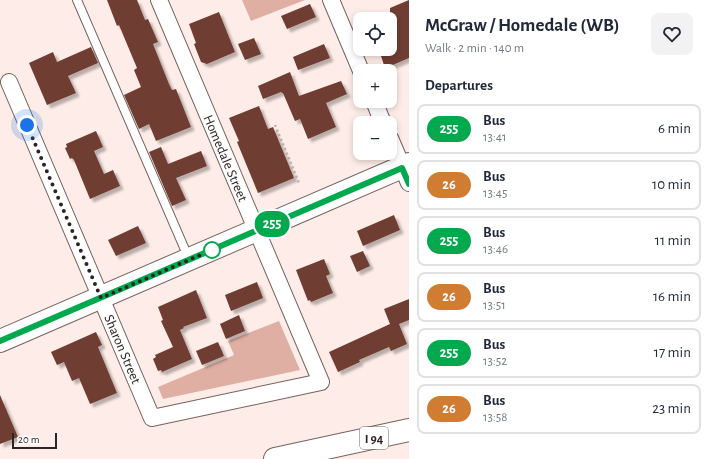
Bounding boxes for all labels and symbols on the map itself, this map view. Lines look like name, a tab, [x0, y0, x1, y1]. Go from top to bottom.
street label: Homedale Street	[201, 113, 250, 204]
your location	[17, 115, 37, 135]
line badge: 255	[249, 211, 295, 237]
unlabelled marker	[203, 241, 221, 259]
street label: Sharon Street	[101, 313, 143, 387]
road number: I 94	[360, 427, 388, 449]
scale bar	[12, 431, 57, 450]

